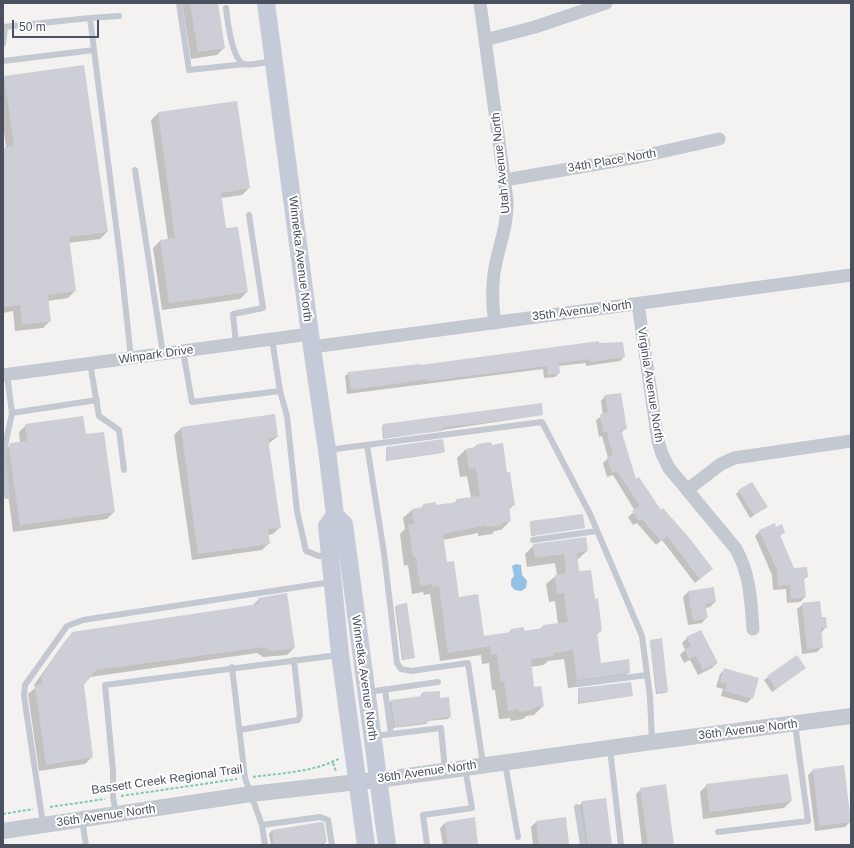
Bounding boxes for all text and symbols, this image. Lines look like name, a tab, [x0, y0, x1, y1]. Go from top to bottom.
scale bar	[14, 12, 101, 38]
text: 50 m	[19, 20, 46, 34]
street label: Utah Avenue North	[489, 112, 513, 214]
street label: 34th Place North	[567, 146, 657, 176]
street label: Winnetka Avenue North	[285, 195, 315, 323]
street label: 35th Avenue North	[532, 298, 632, 324]
street label: Virginia Avenue North	[634, 326, 666, 444]
street label: Winpark Drive	[118, 343, 194, 367]
street label: Winnetka Avenue North	[348, 614, 380, 742]
street label: 36th Avenue North	[698, 717, 798, 743]
street label: 36th Avenue North	[377, 758, 477, 786]
street label: Bassett Creek Regional Trail	[91, 762, 243, 798]
street label: 36th Avenue North	[56, 802, 156, 830]

